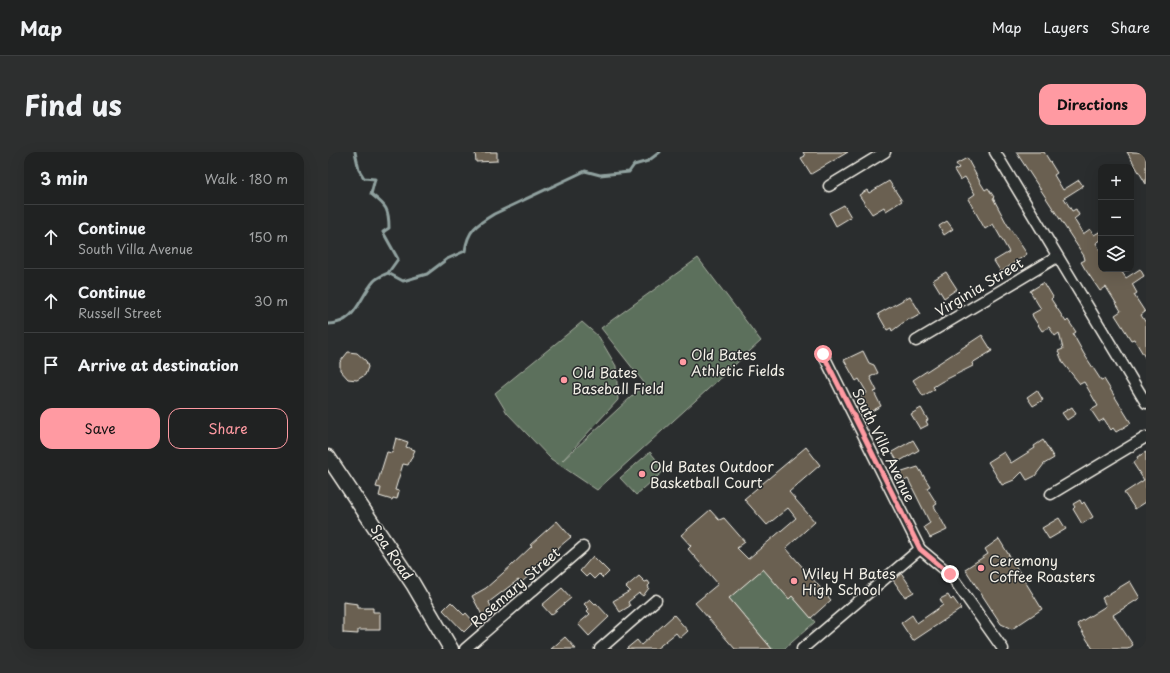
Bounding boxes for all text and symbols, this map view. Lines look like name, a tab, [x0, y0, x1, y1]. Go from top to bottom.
text: Map	[20, 14, 62, 42]
text: Map	[992, 17, 1022, 38]
text: Layers	[1044, 17, 1089, 38]
text: Share	[1111, 17, 1150, 38]
text: Find us	[24, 83, 122, 126]
button: Directions	[1039, 84, 1146, 125]
map controls	[1098, 164, 1134, 272]
button: +	[1098, 164, 1134, 200]
text: 3 min	[40, 165, 88, 191]
text: Walk · 180 m	[205, 169, 288, 188]
button: −	[1098, 200, 1134, 236]
text: Continue	[78, 216, 146, 239]
icon: ahead	[40, 226, 62, 248]
text: 150 m	[249, 227, 288, 246]
button: layers	[1098, 236, 1134, 272]
text: South Villa Avenue	[78, 239, 193, 258]
street label: Virginia Street	[931, 252, 1027, 322]
text: Continue	[78, 280, 146, 303]
icon: ahead	[40, 290, 62, 312]
text: 30 m	[254, 291, 288, 310]
text: Russell Street	[78, 303, 162, 322]
place label: Old Bates Athletic Fields	[691, 344, 785, 381]
route start	[814, 345, 832, 363]
text: Arrive at destination	[78, 353, 239, 376]
icon: arrive	[40, 354, 62, 376]
marker: Old Bates Athletic Fields	[678, 357, 688, 367]
place label: Old Bates Baseball Field	[572, 362, 664, 399]
marker: Old Bates Baseball Field	[559, 375, 569, 385]
street label: South Villa Avenue	[847, 385, 921, 506]
button: Save	[40, 408, 160, 449]
button: Share	[168, 408, 288, 449]
place label: Old Bates Outdoor Basketball Court	[650, 456, 774, 493]
marker: Old Bates Outdoor Basketball Court	[637, 469, 647, 479]
street label: Spa Road	[366, 520, 418, 584]
street label: Rosemary Street	[465, 542, 565, 632]
place label: Ceremony Coffee Roasters	[989, 550, 1095, 587]
place label: Wiley H Bates High School	[802, 563, 896, 600]
marker: Ceremony Coffee Roasters	[976, 563, 986, 573]
route end	[941, 565, 959, 583]
marker: Wiley H Bates High School	[789, 576, 799, 586]

